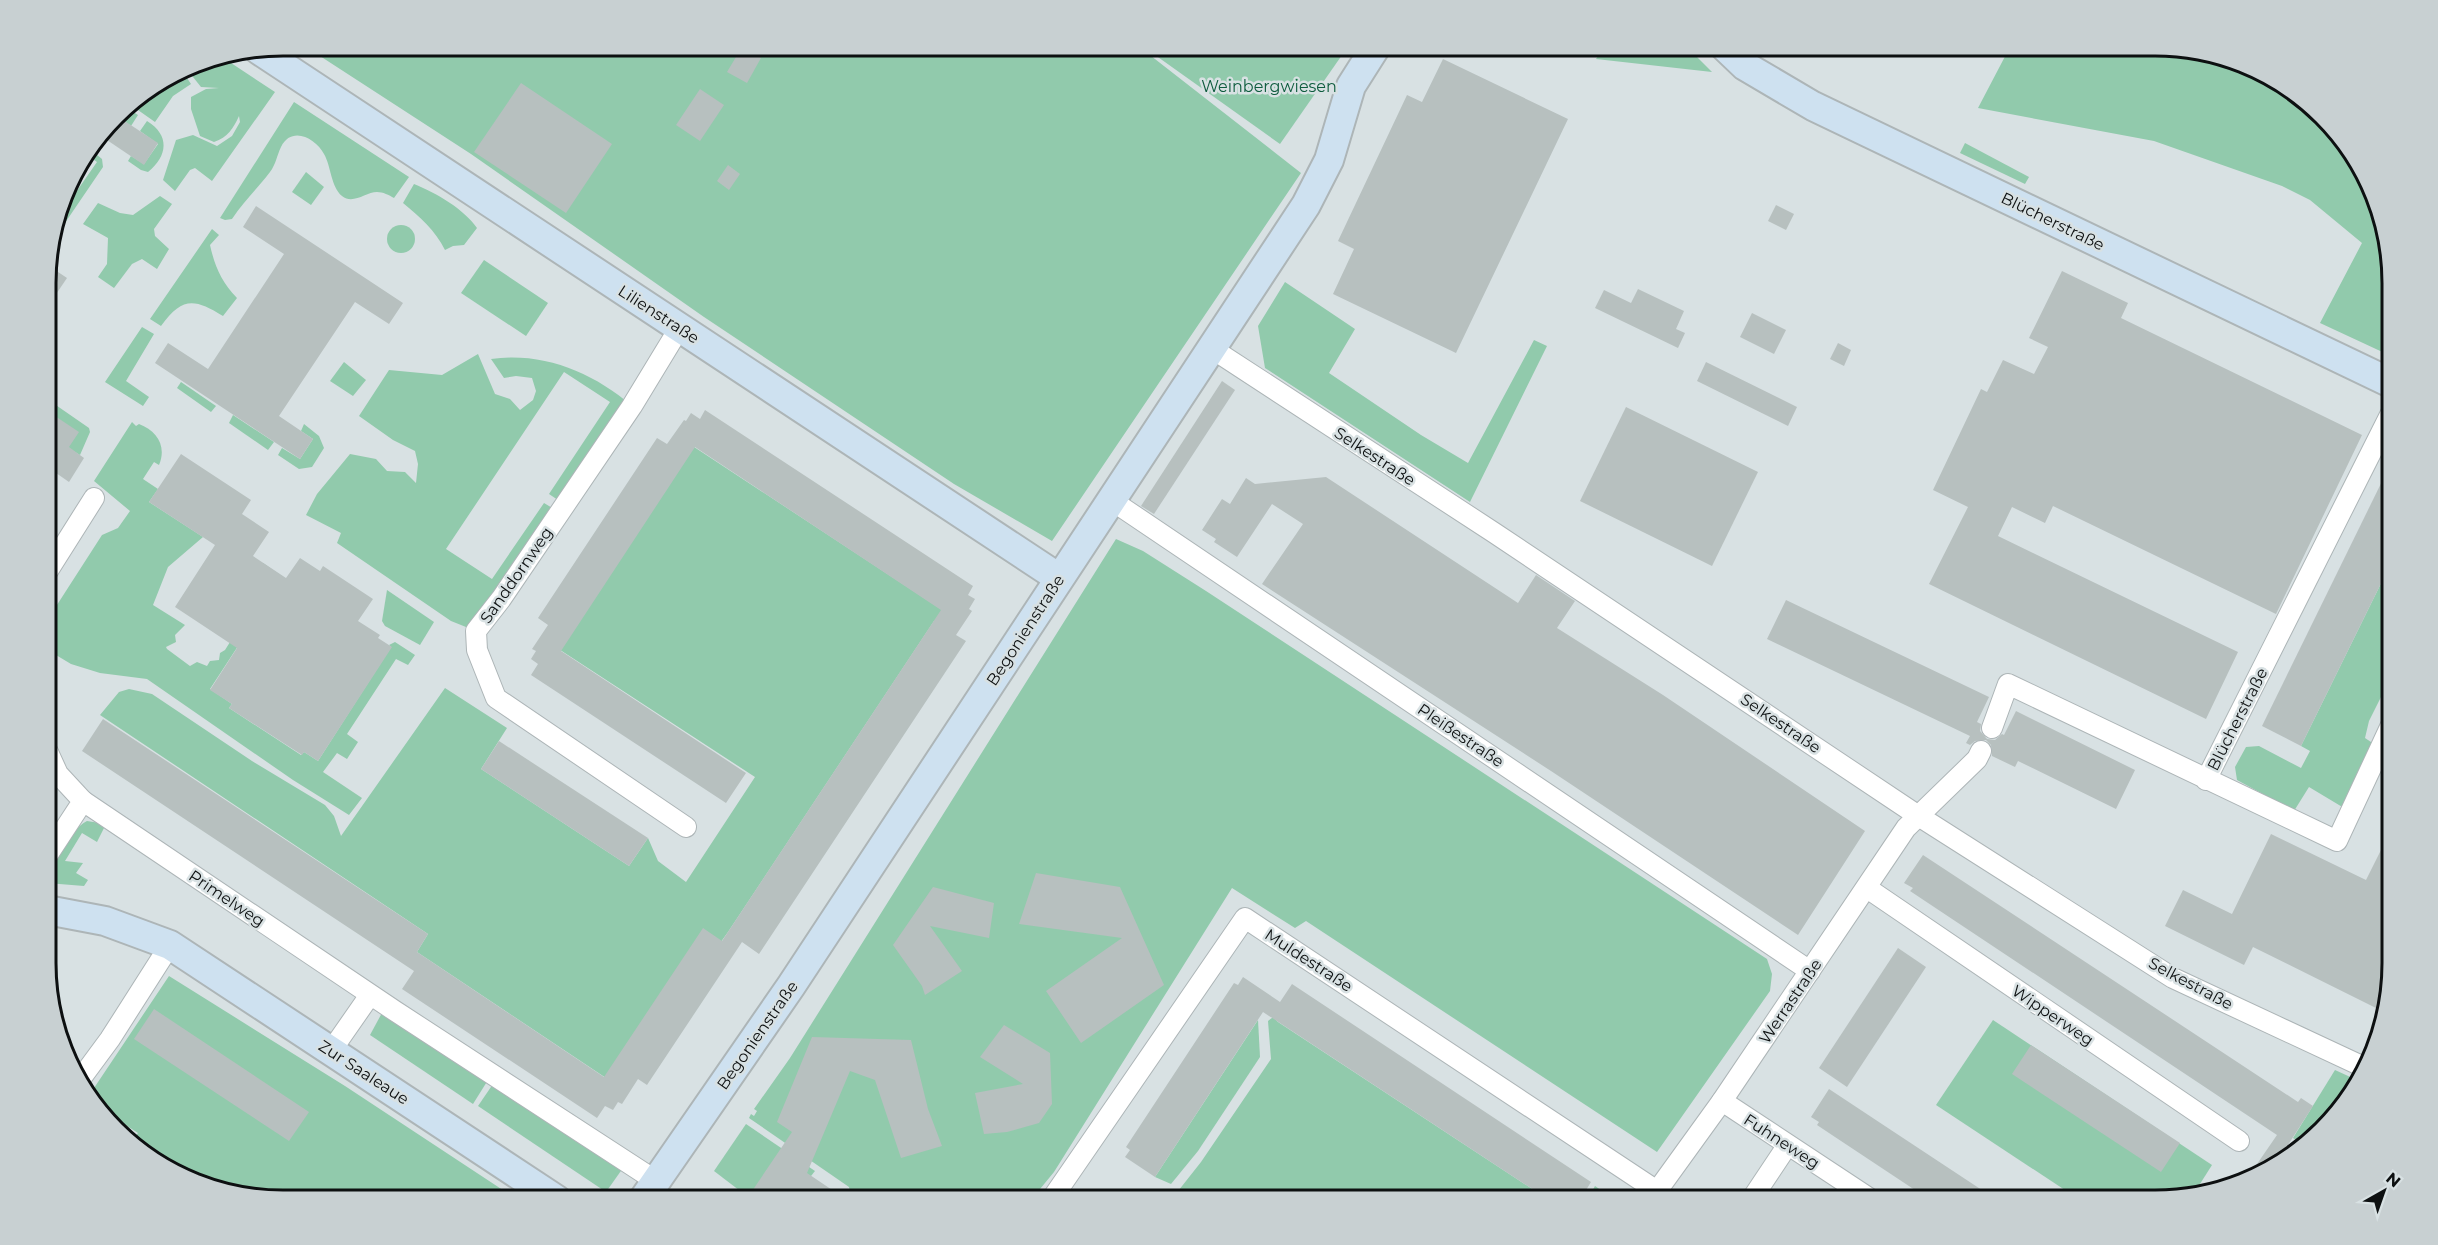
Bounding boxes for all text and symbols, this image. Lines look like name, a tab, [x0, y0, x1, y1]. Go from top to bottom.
park label: Weinbergwiesen	[1201, 77, 1337, 96]
street label: Blücherstraße	[1998, 188, 2108, 255]
street label: Lilienstraße	[615, 281, 703, 348]
street label: Selkestraße	[1331, 423, 1419, 490]
street label: Sanddornweg	[476, 523, 557, 627]
street label: Begonienstraße	[983, 571, 1068, 689]
street label: Blücherstraße	[2203, 665, 2272, 774]
street label: Selkestraße	[1737, 690, 1824, 757]
street label: Pleißestraße	[1414, 700, 1507, 771]
street label: Primelweg	[185, 866, 268, 931]
street label: Muldestraße	[1261, 925, 1356, 996]
street label: Selkestraße	[2145, 953, 2236, 1014]
street label: Werrastraße	[1755, 955, 1826, 1047]
street label: Begonienstraße	[713, 977, 802, 1093]
street label: Wipperweg	[2008, 981, 2097, 1050]
street label: Zur Saaleaue	[315, 1036, 412, 1109]
street label: Fuhneweg	[1740, 1110, 1823, 1173]
north arrow	[2354, 1161, 2414, 1221]
text: N	[2382, 1168, 2404, 1191]

